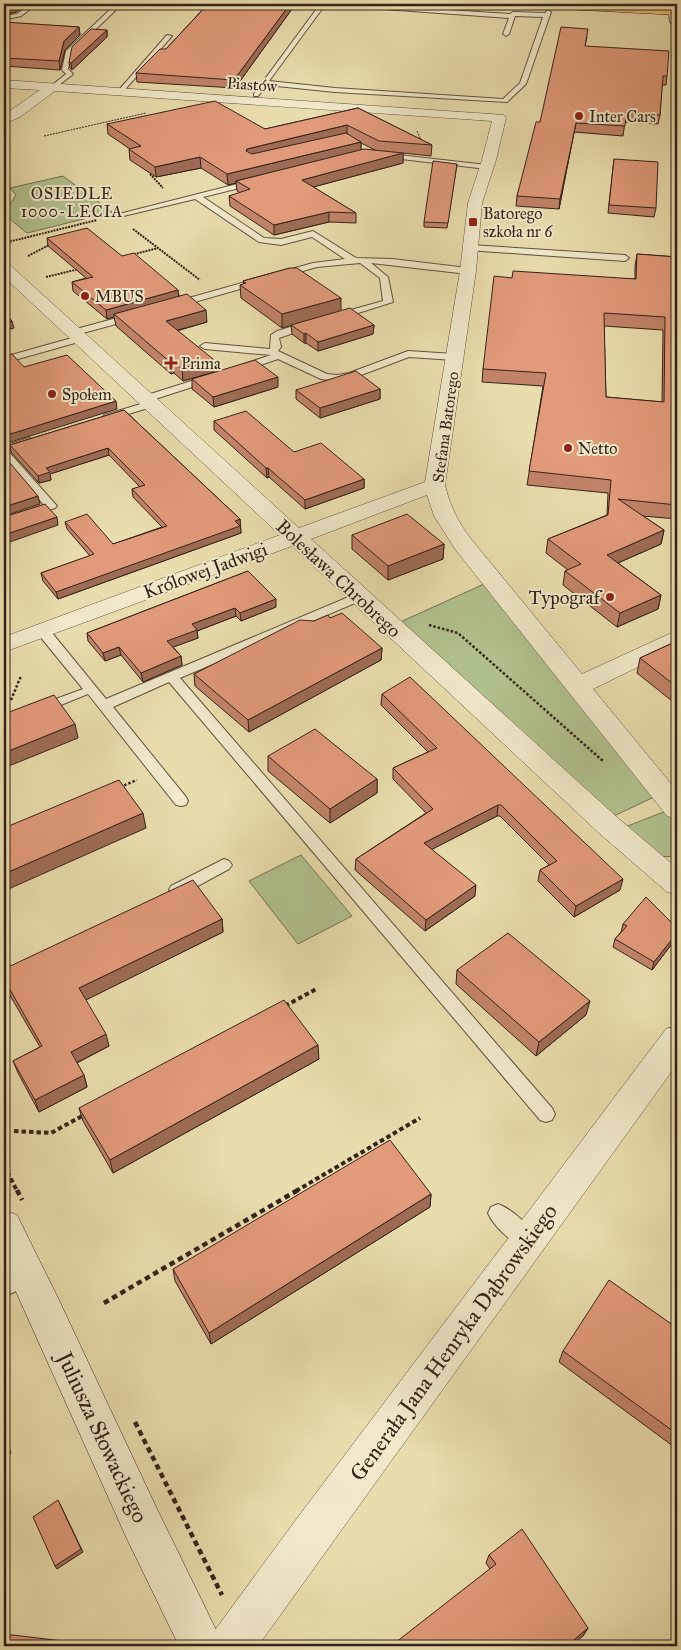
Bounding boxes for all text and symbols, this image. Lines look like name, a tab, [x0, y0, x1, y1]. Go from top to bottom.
street label: Piastów	[226, 73, 278, 96]
place label: Inter Cars	[589, 107, 656, 126]
marker: Inter Cars	[573, 110, 585, 122]
district label: OSIEDLE 1000-LECIA	[21, 184, 123, 221]
place label: Batorego szkoła nr 6	[483, 204, 553, 241]
marker: Batorego szkoła nr 6	[467, 216, 479, 228]
place label: MBUS	[95, 287, 144, 306]
marker: MBUS	[79, 290, 91, 302]
place label: Prima	[181, 354, 221, 373]
marker: Prima	[165, 357, 177, 369]
street label: Stefana Batorego	[428, 370, 464, 484]
place label: Społem	[62, 385, 112, 404]
marker: Społem	[46, 388, 58, 400]
place label: Netto	[578, 439, 618, 458]
marker: Netto	[562, 442, 574, 454]
street label: Bolesława Chrobrego	[271, 515, 406, 643]
street label: Królowej Jadwigi	[140, 537, 271, 604]
place label: Typograf	[528, 586, 603, 610]
marker: Typograf	[604, 591, 616, 603]
street label: Generała Jana Henryka Dąbrowskiego	[344, 1199, 563, 1486]
street label: Juliusza Słowackiego	[50, 1346, 154, 1527]

